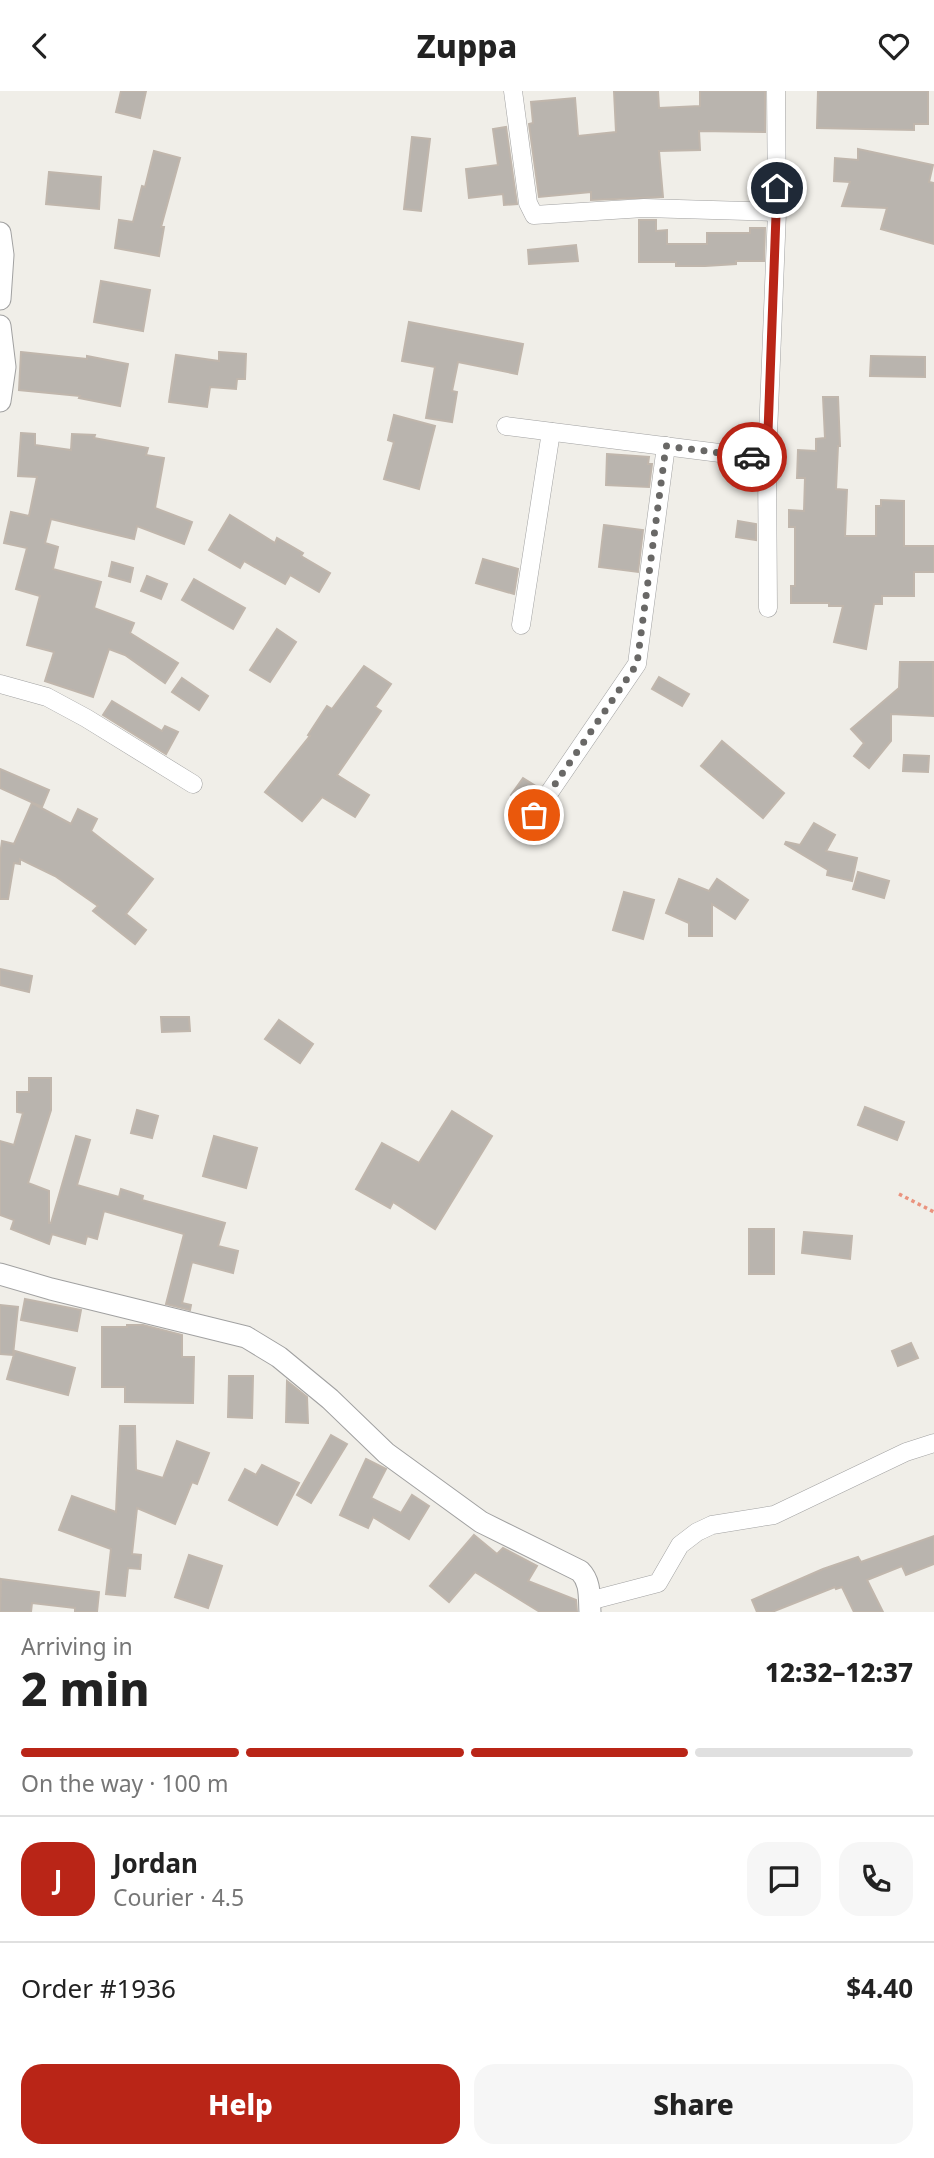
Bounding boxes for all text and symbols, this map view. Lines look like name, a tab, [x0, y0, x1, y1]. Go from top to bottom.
text: Zuppa	[417, 24, 517, 67]
icon: back	[21, 27, 59, 65]
icon: heart	[875, 27, 913, 65]
pin	[747, 158, 807, 218]
icon: home	[758, 169, 796, 207]
courier	[717, 422, 787, 492]
icon: car	[733, 438, 771, 476]
pin	[504, 785, 564, 845]
icon: bag	[515, 796, 553, 834]
text: Arriving in	[21, 1630, 133, 1662]
text: 12:32–12:37	[765, 1654, 913, 1690]
text: 2 min	[21, 1657, 150, 1719]
text: On the way · 100 m	[21, 1767, 228, 1799]
button: chat	[747, 1842, 821, 1916]
button: phone	[839, 1842, 913, 1916]
text: Jordan	[113, 1845, 198, 1881]
text: J	[54, 1861, 62, 1897]
text: Courier · 4.5	[113, 1881, 244, 1913]
text: Order #1936	[21, 1970, 176, 2006]
text: $4.40	[846, 1970, 913, 2006]
button: Help	[21, 2064, 460, 2144]
button: Share	[474, 2064, 913, 2144]

